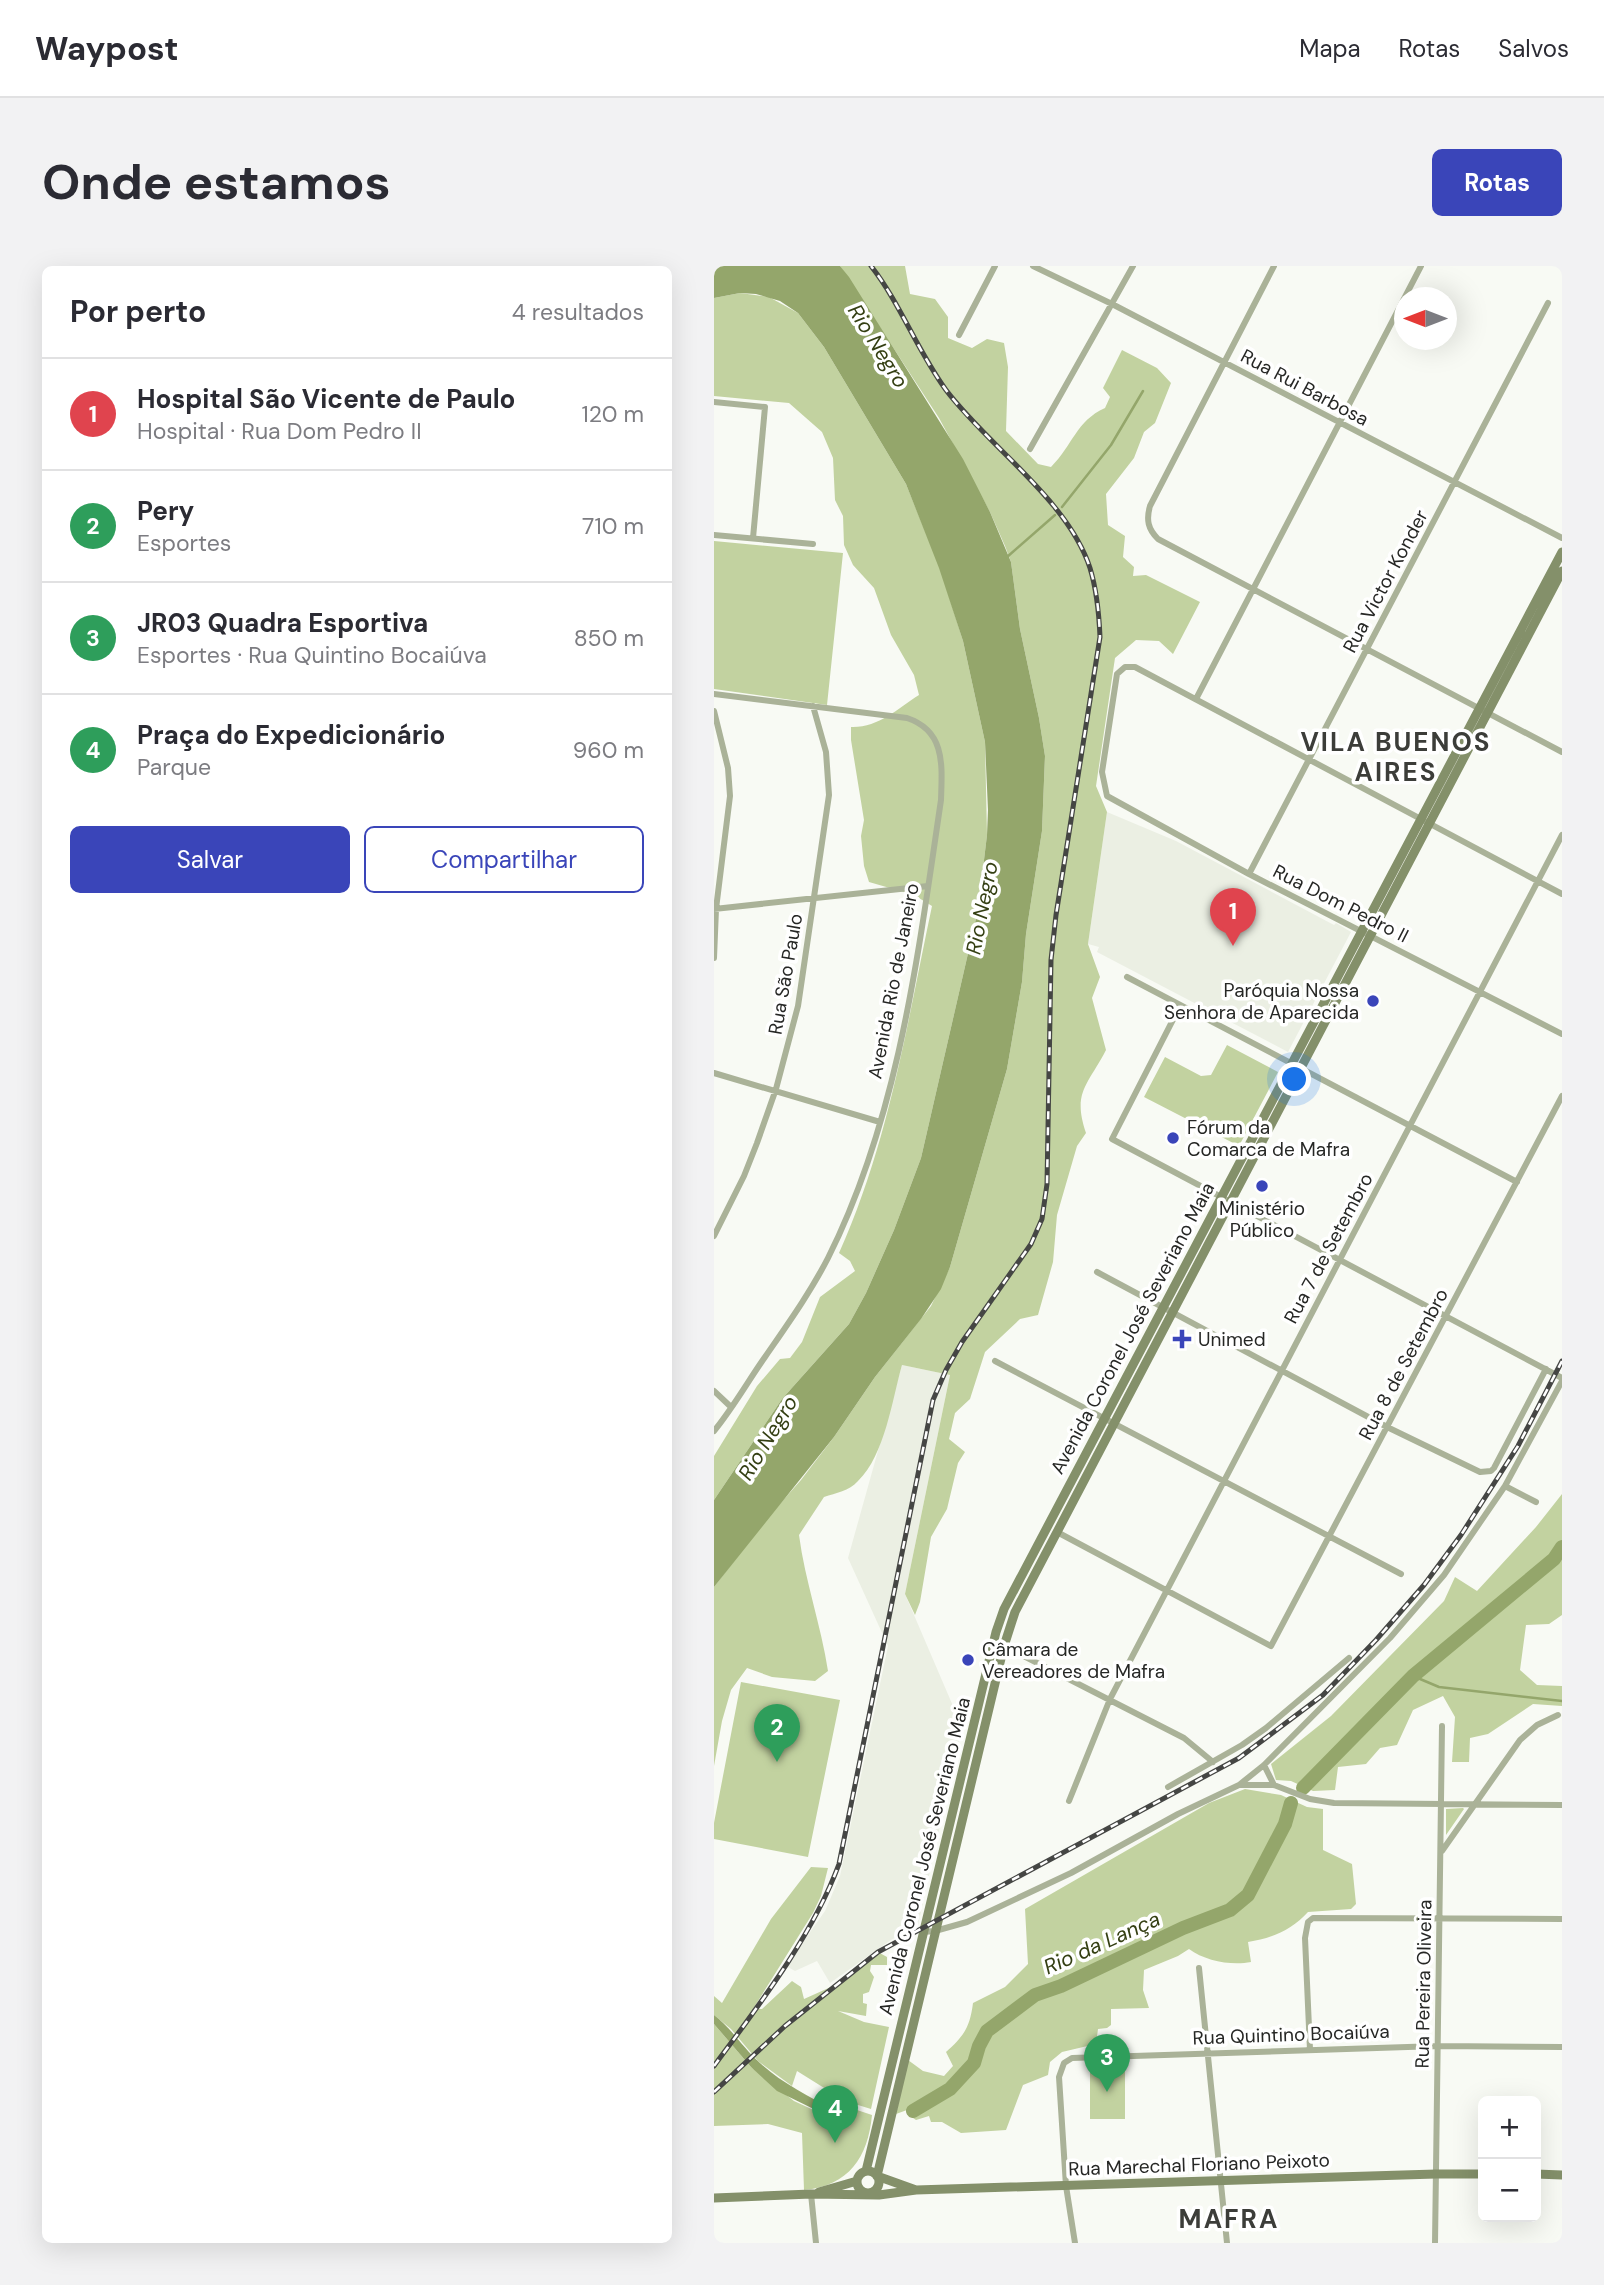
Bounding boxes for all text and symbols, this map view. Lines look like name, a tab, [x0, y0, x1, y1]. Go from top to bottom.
text: Waypost	[35, 27, 178, 70]
text: Mapa	[1299, 33, 1361, 64]
text: Rotas	[1399, 33, 1460, 64]
text: Salvos	[1498, 33, 1569, 64]
button: Rotas	[1432, 149, 1562, 216]
text: Onde estamos	[42, 150, 391, 214]
north arrow	[1394, 287, 1457, 350]
text: Por perto	[70, 292, 206, 331]
text: 4 resultados	[512, 297, 644, 327]
water label: Rio Negro	[841, 299, 915, 393]
street label: Rua Rui Barbosa	[1237, 343, 1373, 432]
text: Hospital São Vicente de Paulo	[137, 382, 515, 416]
text: 1	[89, 399, 97, 429]
text: 120 m	[581, 399, 644, 429]
text: Hospital · Rua Dom Pedro II	[137, 416, 422, 446]
text: Pery	[137, 494, 194, 528]
street label: Rua Victor Konder	[1337, 505, 1434, 657]
text: 2	[86, 511, 100, 541]
text: 710 m	[582, 511, 644, 541]
text: Esportes	[137, 528, 231, 558]
text: JR03 Quadra Esportiva	[137, 606, 428, 640]
text: 3	[86, 623, 100, 653]
text: 850 m	[574, 623, 644, 653]
text: Esportes · Rua Quintino Bocaiúva	[137, 640, 487, 670]
text: Praça do Expedicionário	[137, 718, 445, 752]
district label: VILA BUENOS AIRES	[1300, 725, 1492, 789]
text: 4	[86, 735, 100, 765]
text: 960 m	[573, 735, 644, 765]
text: Parque	[137, 752, 211, 782]
button: Salvar	[70, 826, 350, 893]
button: Compartilhar	[364, 826, 644, 893]
street label: Rua Dom Pedro II	[1269, 858, 1413, 948]
water label: Rio Negro	[959, 859, 1005, 957]
street label: Avenida Rio de Janeiro	[862, 881, 925, 1081]
pin: 1	[1210, 888, 1256, 946]
street label: Rua São Paulo	[763, 912, 808, 1037]
place label: Paróquia Nossa Senhora de Aparecida	[1164, 978, 1359, 1025]
marker: Paróquia Nossa Senhora de Aparecida	[1365, 993, 1381, 1009]
your location	[1277, 1062, 1311, 1096]
place label: Fórum da Comarca de Mafra	[1187, 1115, 1350, 1162]
marker: Fórum da Comarca de Mafra	[1165, 1130, 1181, 1146]
street label: Rua 7 de Setembro	[1278, 1169, 1379, 1328]
street label: Avenida Coronel José Severiano Maia	[1045, 1178, 1220, 1478]
marker: Ministério Público	[1254, 1178, 1270, 1194]
place label: Ministério Público	[1219, 1196, 1305, 1243]
street label: Rua 8 de Setembro	[1353, 1284, 1454, 1444]
place label: Unimed	[1198, 1327, 1266, 1352]
marker: Unimed	[1172, 1329, 1192, 1349]
water label: Rio Negro	[732, 1391, 804, 1485]
place label: Câmara de Vereadores de Mafra	[982, 1637, 1165, 1684]
marker: Câmara de Vereadores de Mafra	[960, 1652, 976, 1668]
street label: Avenida Coronel José Severiano Maia	[873, 1695, 976, 2018]
pin: 2	[754, 1704, 800, 1762]
street label: Rua Pereira Oliveira	[1410, 1899, 1437, 2069]
water label: Rio da Lança	[1039, 1905, 1165, 1981]
street label: Rua Quintino Bocaiúva	[1192, 2019, 1390, 2050]
pin: 3	[1084, 2034, 1130, 2092]
pin: 4	[812, 2085, 858, 2143]
map controls	[1478, 2096, 1541, 2222]
button: +	[1478, 2096, 1541, 2159]
street label: Rua Marechal Floriano Peixoto	[1068, 2147, 1330, 2182]
button: −	[1478, 2159, 1541, 2222]
district label: MAFRA	[1179, 2202, 1279, 2236]

